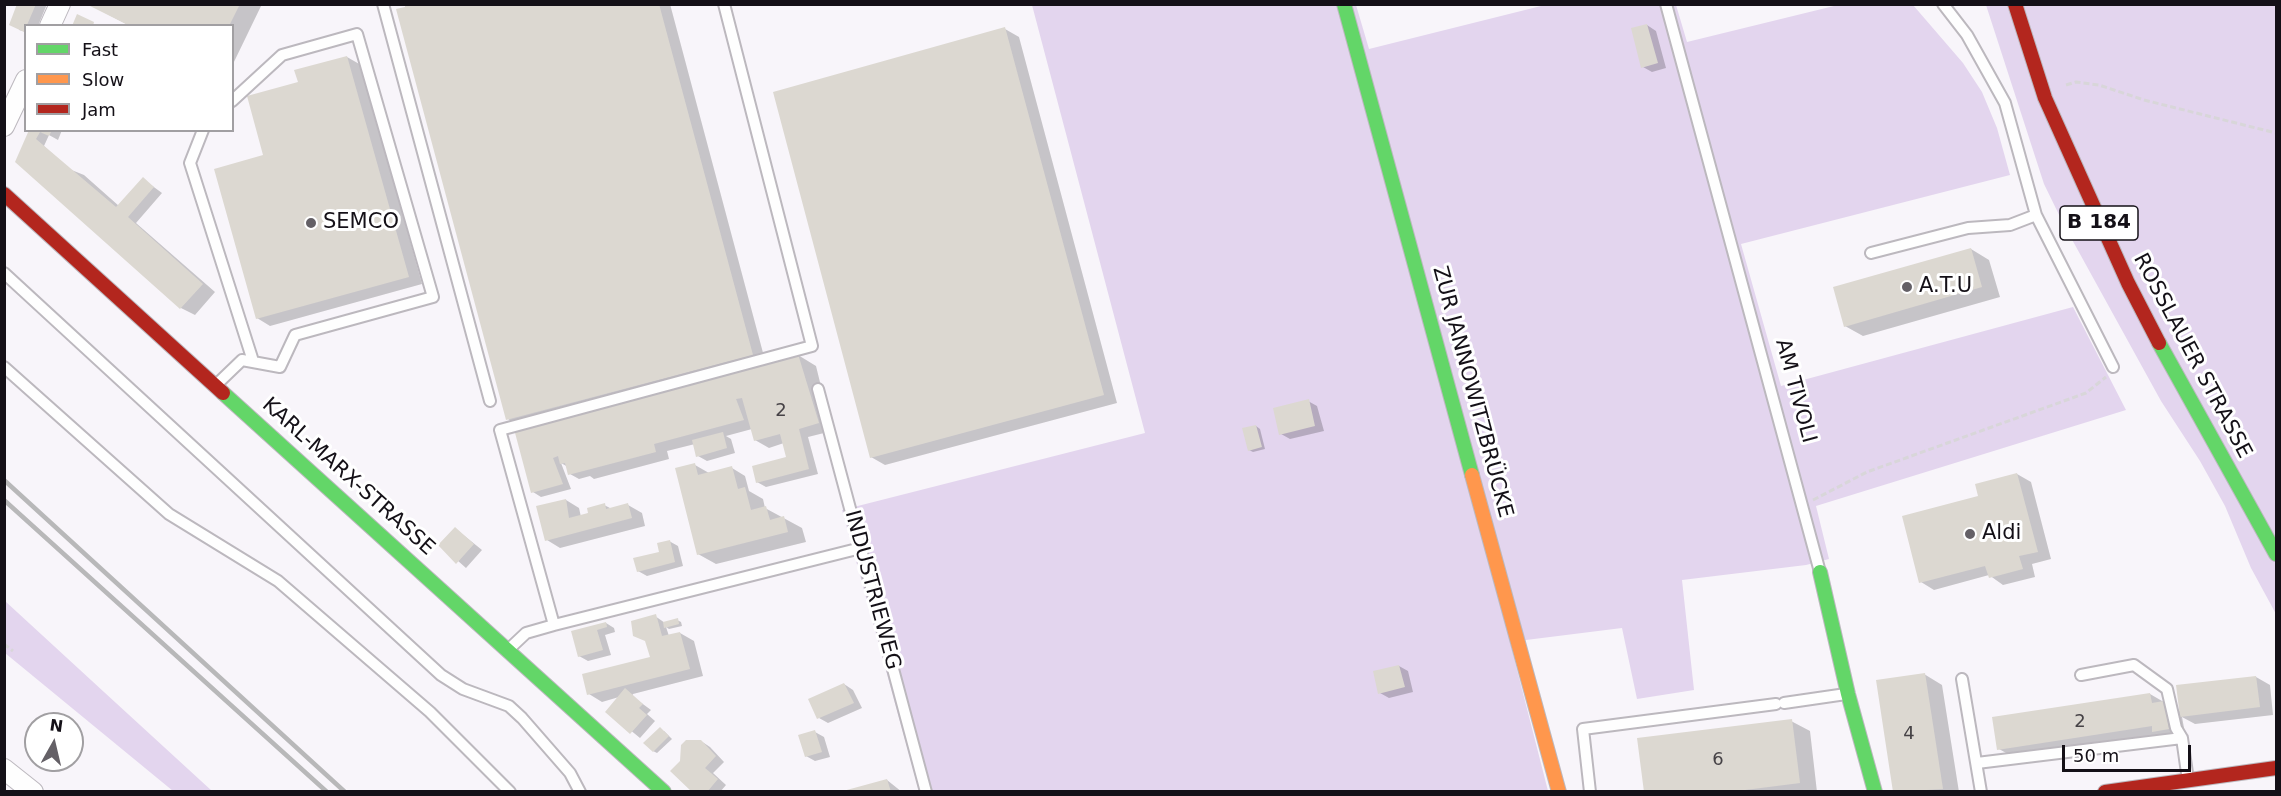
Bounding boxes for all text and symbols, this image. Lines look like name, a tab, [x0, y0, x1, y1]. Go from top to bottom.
legend	[24, 24, 234, 132]
text: Fast	[82, 39, 118, 60]
text: Slow	[82, 69, 124, 90]
text: Jam	[82, 99, 116, 120]
road number: B 184	[2060, 206, 2138, 240]
place label: SEMCO	[323, 210, 399, 236]
marker: SEMCO	[304, 216, 318, 230]
street label: ROSSLAUER STRASSE	[2127, 249, 2257, 463]
street label: ZUR JANNOWITZBRÜCKE	[1426, 263, 1518, 521]
place label: A.T.U	[1919, 274, 1972, 300]
marker: A.T.U	[1900, 280, 1914, 294]
street label: AM TIVOLI	[1769, 336, 1821, 446]
street label: KARL-MARX-STRASSE	[257, 393, 439, 561]
house number: 2	[775, 400, 787, 422]
street label: INDUSTRIEWEG	[839, 508, 905, 672]
place label: Aldi	[1982, 521, 2021, 547]
marker: Aldi	[1963, 527, 1977, 541]
house number: 2	[2074, 711, 2086, 733]
north arrow	[24, 712, 84, 772]
text: N	[48, 715, 64, 736]
house number: 4	[1903, 723, 1915, 745]
scale bar	[2065, 733, 2194, 771]
text: 50 m	[2073, 745, 2119, 766]
house number: 6	[1712, 749, 1724, 771]

